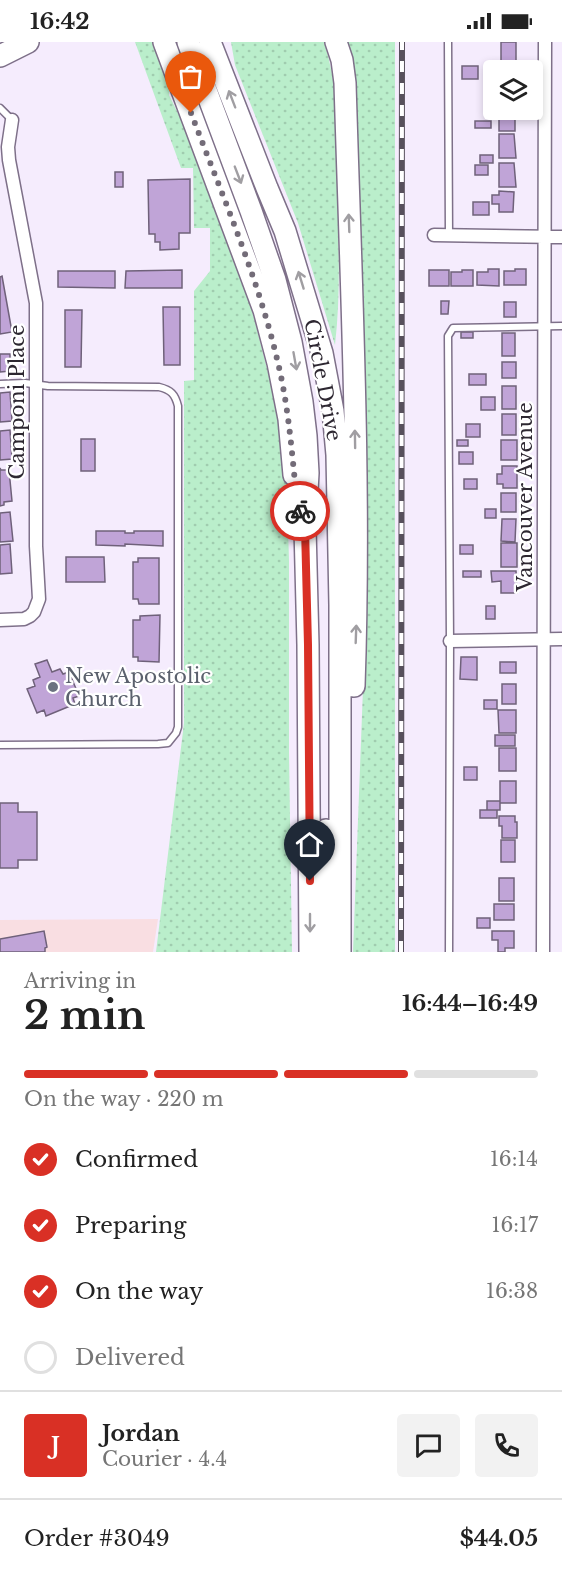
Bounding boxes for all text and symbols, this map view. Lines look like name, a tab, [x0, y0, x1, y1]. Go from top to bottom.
text: 16:42	[30, 8, 90, 35]
pin	[165, 51, 216, 113]
icon: bag	[174, 60, 207, 93]
map controls	[483, 60, 543, 120]
button: layers	[483, 60, 543, 120]
one-way arrow	[225, 90, 236, 108]
one-way arrow	[233, 166, 244, 184]
one-way arrow	[343, 213, 355, 233]
one-way arrow	[295, 271, 306, 290]
street label: Circle Drive	[299, 317, 347, 443]
street label: Camponi Place	[5, 324, 29, 480]
one-way arrow	[290, 351, 301, 371]
street label: Vancouver Avenue	[513, 402, 537, 593]
one-way arrow	[349, 429, 361, 449]
courier	[270, 481, 330, 541]
icon: bike	[284, 495, 317, 528]
one-way arrow	[350, 624, 361, 644]
place label: New Apostolic Church	[65, 664, 211, 711]
marker: New Apostolic Church	[46, 680, 60, 694]
pin	[284, 819, 335, 881]
icon: home	[293, 828, 326, 861]
one-way arrow	[304, 912, 316, 932]
text: Arriving in	[24, 969, 136, 993]
text: 16:44–16:49	[402, 990, 538, 1017]
text: 2 min	[24, 991, 145, 1040]
text: On the way · 220 m	[24, 1087, 223, 1111]
icon: check	[24, 1143, 57, 1176]
text: Confirmed	[75, 1146, 198, 1173]
text: 16:14	[490, 1147, 538, 1171]
icon: check	[24, 1209, 57, 1242]
text: Preparing	[75, 1212, 186, 1239]
text: 16:17	[492, 1213, 538, 1237]
icon: check	[24, 1275, 57, 1308]
text: On the way	[75, 1278, 203, 1305]
text: 16:38	[486, 1279, 538, 1303]
text: Delivered	[75, 1344, 185, 1371]
button: chat	[397, 1414, 460, 1477]
button: phone	[475, 1414, 538, 1477]
text: Jordan	[102, 1420, 180, 1447]
text: J	[51, 1432, 60, 1459]
text: Courier · 4.4	[102, 1447, 227, 1471]
text: Order #3049	[24, 1525, 170, 1552]
text: $44.05	[460, 1525, 538, 1552]

